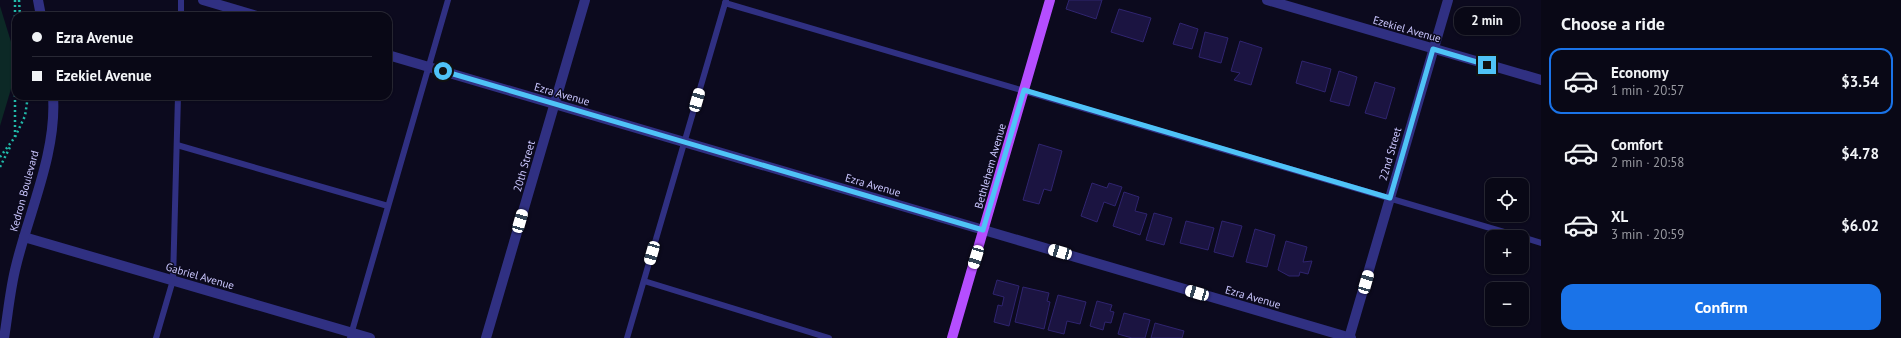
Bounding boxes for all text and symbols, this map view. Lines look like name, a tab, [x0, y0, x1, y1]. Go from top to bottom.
callout: 2 min	[1454, 7, 1520, 35]
text: 2 min	[1471, 12, 1503, 29]
text: Choose a ride	[1561, 12, 1665, 35]
street label: Ezekiel Avenue	[1371, 13, 1443, 46]
text: Ezra Avenue	[56, 28, 133, 47]
route end	[1478, 56, 1496, 74]
route start	[434, 62, 452, 80]
icon: car	[1563, 63, 1599, 99]
text: Economy	[1611, 63, 1669, 82]
text: Ezekiel Avenue	[56, 66, 152, 85]
text: $3.54	[1841, 72, 1879, 91]
street label: Ezra Avenue	[533, 79, 592, 109]
text: 1 min · 20:57	[1611, 82, 1684, 99]
car	[688, 87, 706, 113]
street label: Bethlehem Avenue	[971, 121, 1009, 210]
street label: 22nd Street	[1376, 125, 1404, 182]
icon: car	[1563, 135, 1599, 171]
text: Comfort	[1611, 135, 1663, 154]
street label: 20th Street	[510, 138, 538, 193]
text: $4.78	[1841, 144, 1879, 163]
street label: Kedron Boulevard	[6, 149, 42, 233]
text: 2 min · 20:58	[1611, 154, 1684, 171]
street label: Ezra Avenue	[844, 170, 903, 200]
map controls	[1485, 178, 1529, 326]
button: locate	[1485, 178, 1529, 222]
icon: car	[1563, 207, 1599, 243]
text: XL	[1611, 207, 1628, 226]
car	[511, 208, 529, 234]
text: $6.02	[1841, 216, 1879, 235]
text: 3 min · 20:59	[1611, 226, 1684, 243]
button: +	[1485, 230, 1529, 274]
car	[643, 240, 661, 266]
car	[1047, 243, 1073, 261]
car	[967, 244, 985, 270]
street label: Gabriel Avenue	[164, 260, 236, 293]
car	[1357, 269, 1375, 295]
street label: Ezra Avenue	[1224, 282, 1283, 312]
button: −	[1485, 282, 1529, 326]
car	[1184, 284, 1210, 302]
button: Confirm	[1561, 284, 1881, 330]

